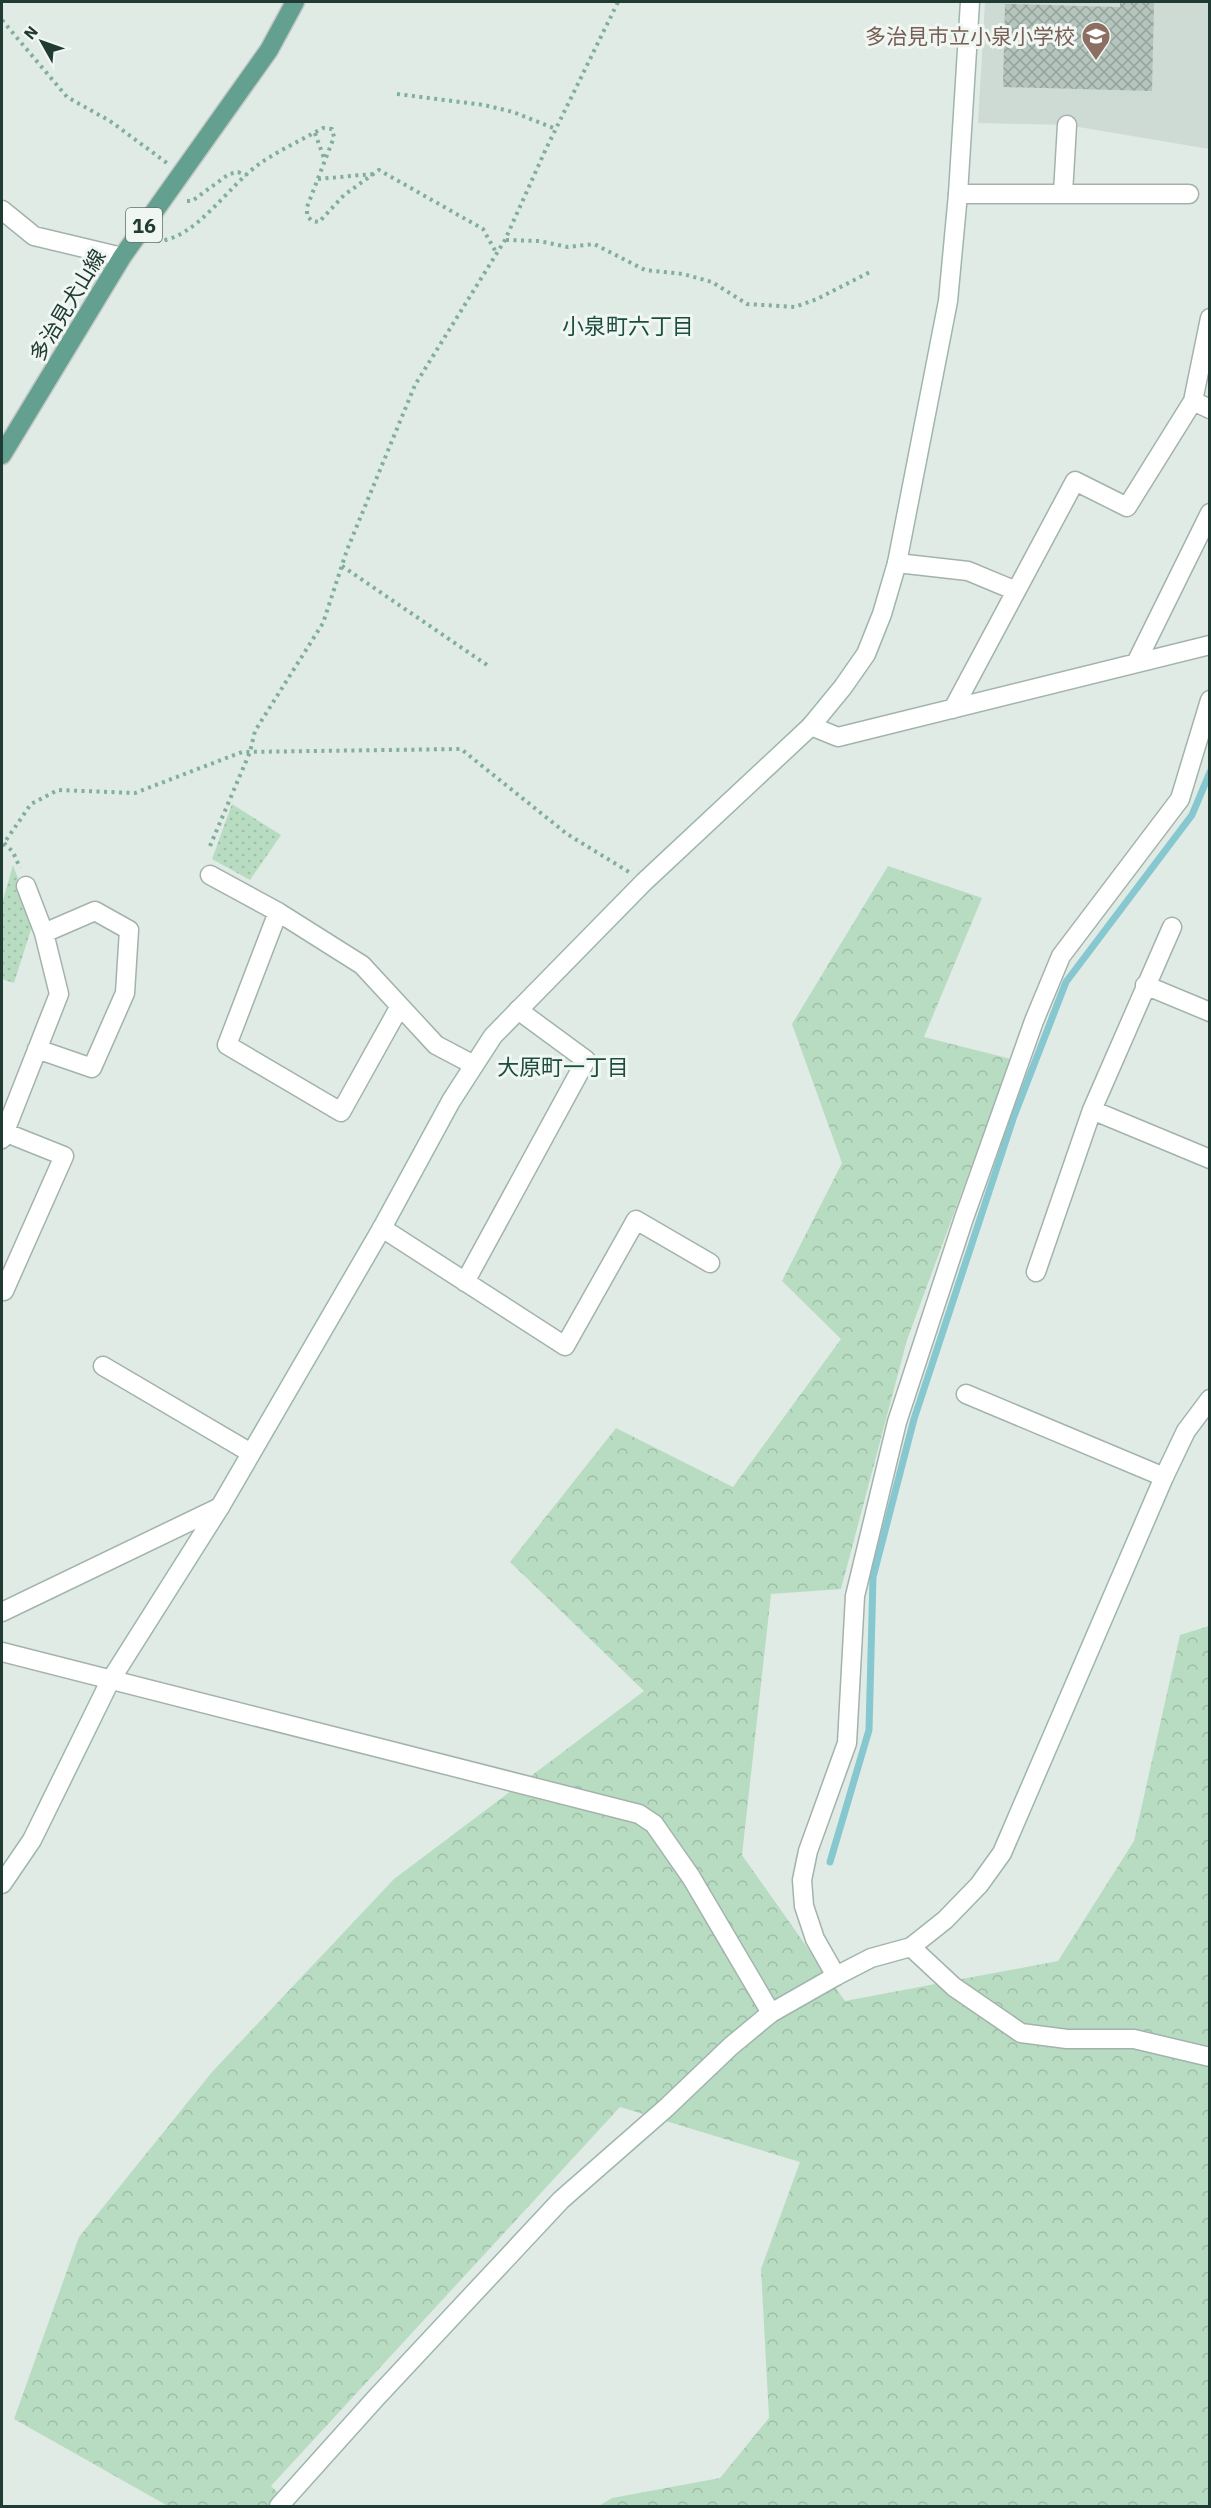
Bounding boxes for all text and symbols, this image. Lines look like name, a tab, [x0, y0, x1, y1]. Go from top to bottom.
north arrow	[12, 12, 72, 72]
school or university icon: 多治見市立小泉小学校	[1080, 20, 1112, 62]
text: N	[19, 21, 42, 43]
place label: 多治見市立小泉小学校	[865, 22, 1075, 50]
road number: 16	[126, 208, 162, 242]
street label: 多治見犬山線	[23, 244, 111, 366]
district label: 小泉町六丁目	[562, 311, 694, 340]
district label: 大原町一丁目	[497, 1052, 629, 1081]

